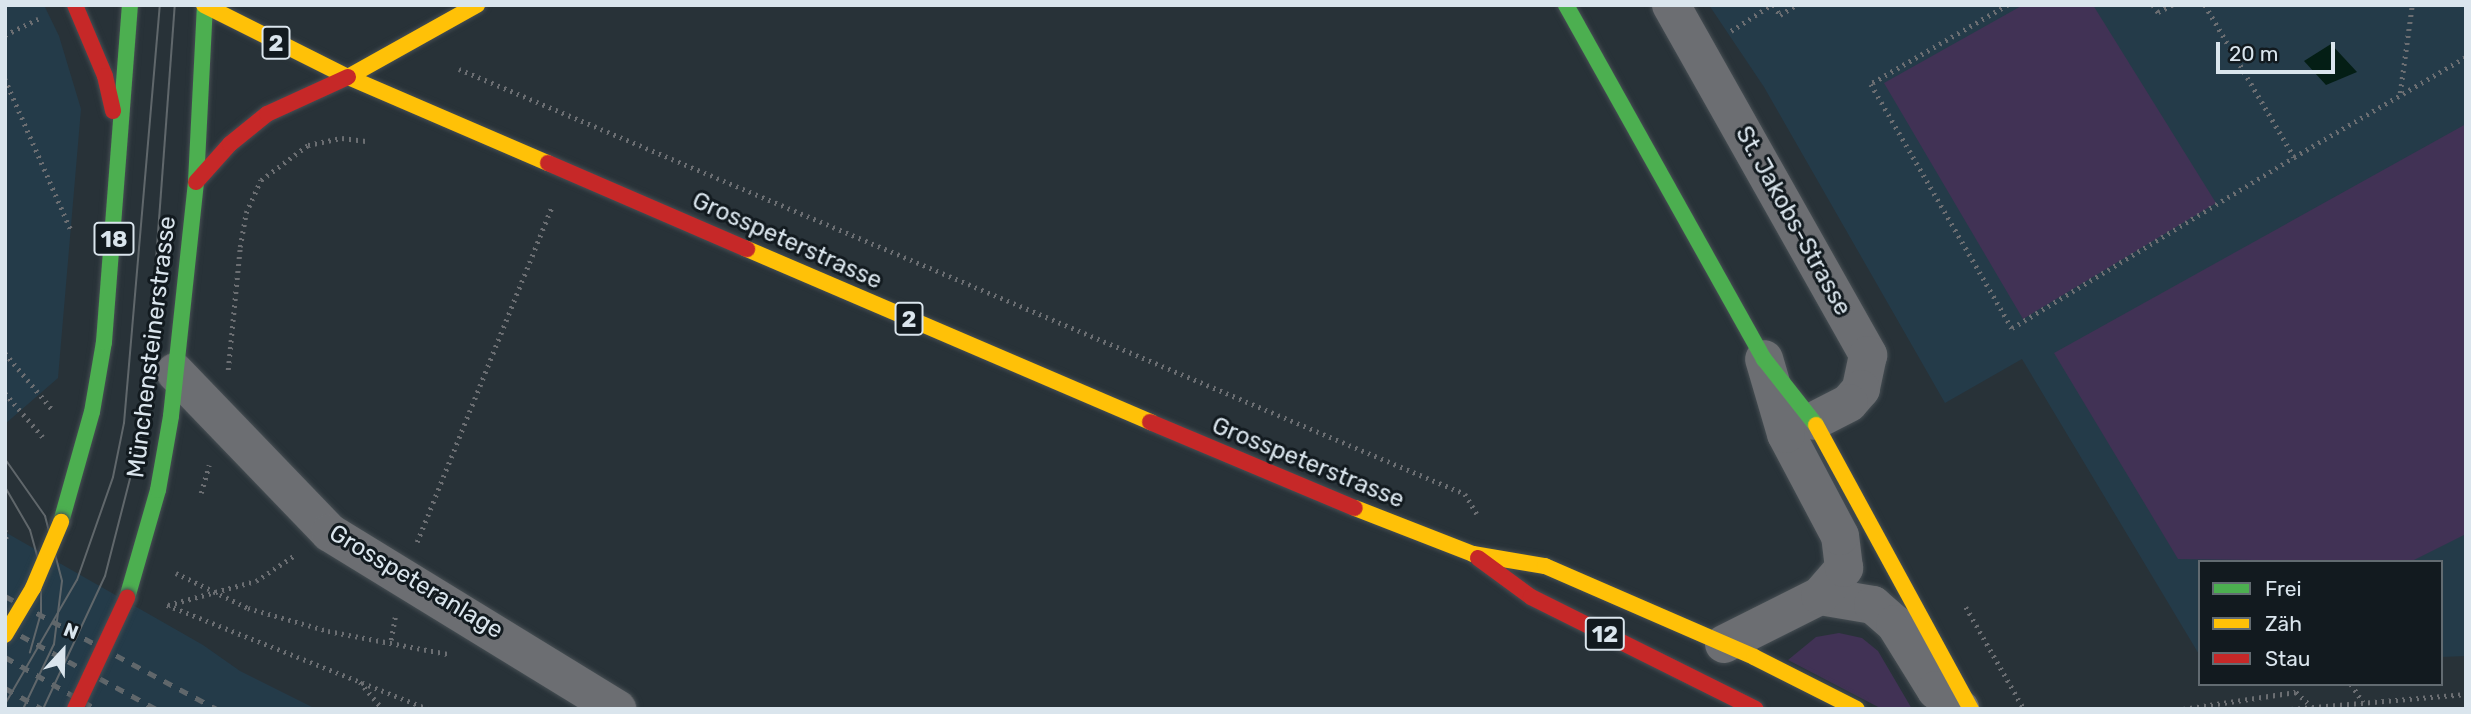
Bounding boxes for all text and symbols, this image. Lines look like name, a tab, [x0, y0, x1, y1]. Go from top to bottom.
road number: 2	[260, 24, 292, 62]
scale bar	[2219, 28, 2338, 72]
text: 20 m	[2229, 41, 2278, 66]
street label: St. Jakobs-Strasse	[1729, 121, 1857, 321]
street label: Grosspeterstrasse	[688, 186, 886, 296]
street label: Münchensteinerstrasse	[122, 214, 182, 480]
road number: 18	[93, 220, 135, 258]
road number: 2	[893, 300, 925, 338]
street label: Grosspeterstrasse	[1208, 411, 1408, 515]
street label: Grosspeteranlage	[324, 519, 508, 645]
legend	[2198, 560, 2443, 686]
text: Frei	[2265, 576, 2302, 601]
text: Zäh	[2265, 611, 2302, 636]
road number: 12	[1584, 614, 1626, 654]
north arrow	[28, 616, 98, 686]
text: N	[60, 618, 82, 644]
text: Stau	[2265, 646, 2311, 671]

